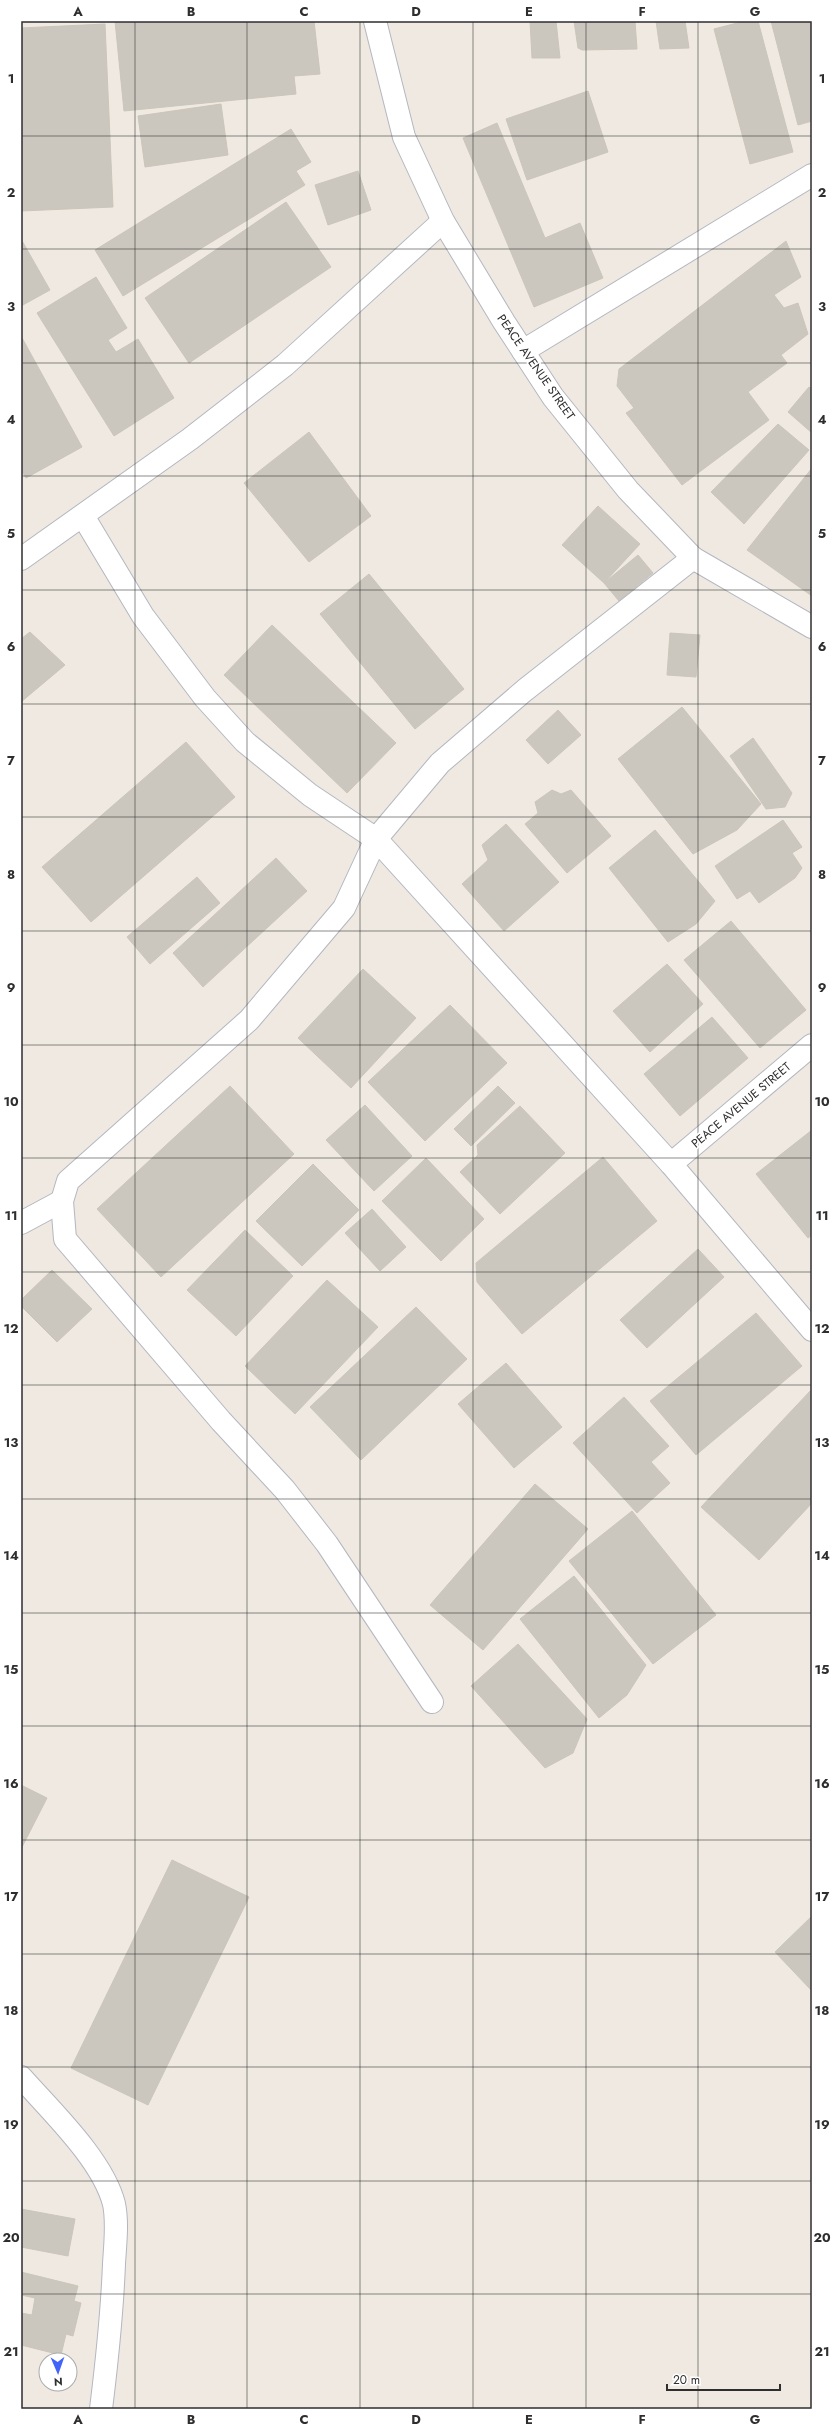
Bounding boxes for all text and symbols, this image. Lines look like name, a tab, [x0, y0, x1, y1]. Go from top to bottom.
text: A	[72, 2, 83, 21]
text: B	[187, 2, 196, 21]
text: C	[299, 2, 309, 21]
text: D	[411, 2, 421, 21]
text: E	[525, 2, 533, 21]
text: F	[638, 2, 646, 21]
text: G	[750, 2, 761, 21]
text: 1	[8, 69, 14, 88]
text: 1	[819, 69, 825, 88]
text: 2	[7, 183, 15, 202]
text: 2	[818, 183, 826, 202]
text: 3	[7, 297, 15, 316]
text: 3	[818, 297, 826, 316]
street label: PEACE AVENUE STREET	[493, 311, 579, 424]
text: 4	[6, 410, 16, 429]
text: 4	[817, 410, 827, 429]
text: 5	[7, 524, 15, 543]
text: 5	[818, 524, 826, 543]
text: 6	[7, 637, 16, 656]
text: 6	[818, 637, 827, 656]
text: 7	[7, 751, 15, 770]
text: 7	[818, 751, 826, 770]
text: 8	[7, 865, 15, 884]
text: 8	[818, 865, 826, 884]
text: 9	[7, 978, 16, 997]
text: 9	[818, 978, 827, 997]
street label: PEACE AVENUE STREET	[687, 1058, 795, 1152]
text: 10	[3, 1092, 19, 1111]
text: 10	[814, 1092, 830, 1111]
text: 11	[4, 1206, 18, 1225]
text: 11	[815, 1206, 829, 1225]
text: 12	[3, 1319, 19, 1338]
text: 12	[814, 1319, 830, 1338]
text: 13	[4, 1433, 18, 1452]
text: 13	[815, 1433, 829, 1452]
text: 14	[3, 1546, 19, 1565]
text: 14	[814, 1546, 830, 1565]
text: 15	[3, 1660, 19, 1679]
text: 15	[814, 1660, 830, 1679]
text: 16	[3, 1774, 19, 1793]
text: 16	[814, 1774, 830, 1793]
text: 17	[4, 1887, 18, 1906]
text: 17	[815, 1887, 829, 1906]
text: 18	[4, 2001, 18, 2020]
text: 18	[815, 2001, 829, 2020]
text: 19	[3, 2115, 19, 2134]
text: 19	[814, 2115, 830, 2134]
text: 20	[2, 2228, 20, 2247]
text: 20	[813, 2228, 831, 2247]
text: 21	[3, 2342, 19, 2361]
text: 21	[814, 2342, 830, 2361]
north arrow	[38, 2352, 78, 2392]
scale bar	[667, 2366, 780, 2392]
text: 20 m	[673, 2371, 700, 2389]
text: N	[54, 2374, 63, 2390]
text: A	[72, 2410, 83, 2429]
text: B	[187, 2410, 196, 2429]
text: C	[299, 2410, 309, 2429]
text: D	[411, 2410, 421, 2429]
text: E	[525, 2410, 533, 2429]
text: F	[638, 2410, 646, 2429]
text: G	[750, 2410, 761, 2429]

